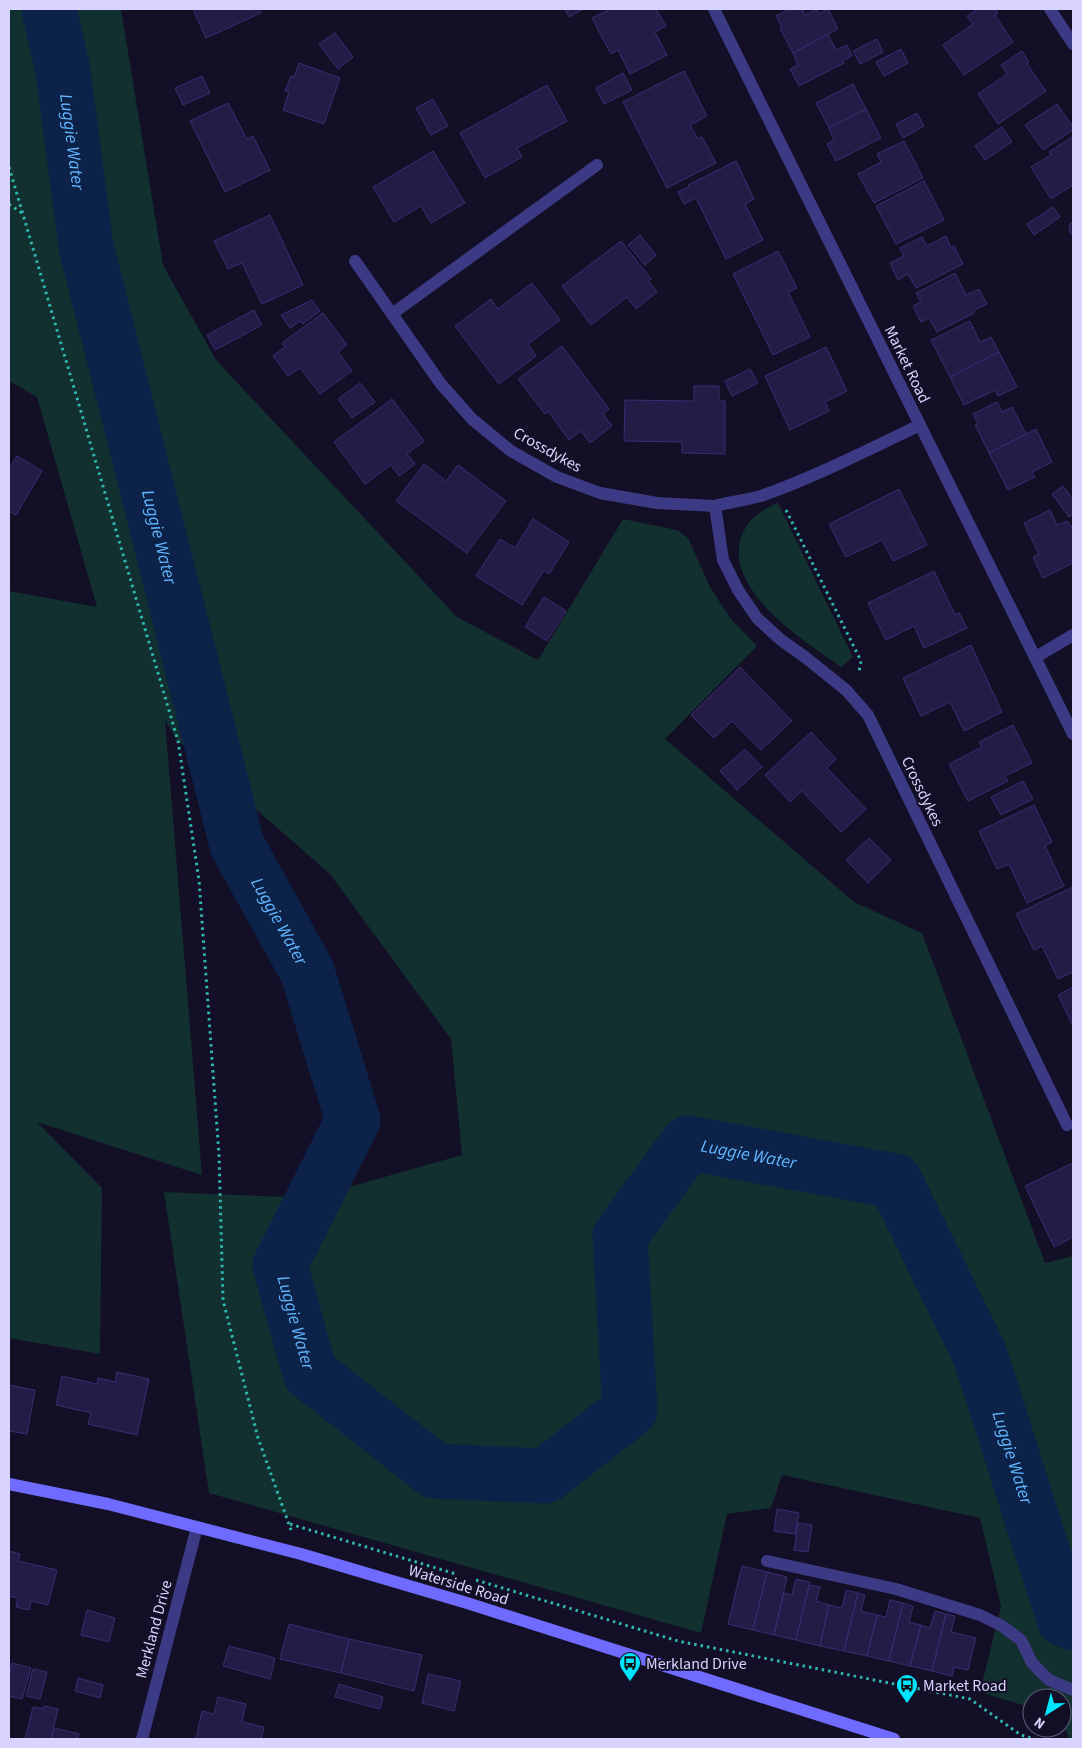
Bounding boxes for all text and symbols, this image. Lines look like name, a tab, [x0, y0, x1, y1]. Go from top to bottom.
water label: Luggie Water	[53, 92, 91, 192]
street label: Market Road	[879, 322, 935, 407]
street label: Crossdykes	[509, 422, 586, 478]
water label: Luggie Water	[135, 487, 183, 588]
street label: Crossdykes	[896, 753, 949, 830]
water label: Luggie Water	[244, 873, 314, 971]
water label: Luggie Water	[699, 1134, 799, 1176]
water label: Luggie Water	[271, 1273, 321, 1373]
water label: Luggie Water	[986, 1408, 1039, 1508]
street label: Waterside Road	[406, 1559, 512, 1611]
street label: Merkland Drive	[130, 1578, 178, 1681]
bus stop icon: Merkland Drive	[618, 1651, 642, 1682]
place label: Merkland Drive	[646, 1653, 747, 1675]
bus stop icon: Market Road	[895, 1673, 919, 1704]
place label: Market Road	[923, 1675, 1007, 1697]
north arrow	[1022, 1688, 1072, 1738]
text: N	[1030, 1712, 1050, 1734]

